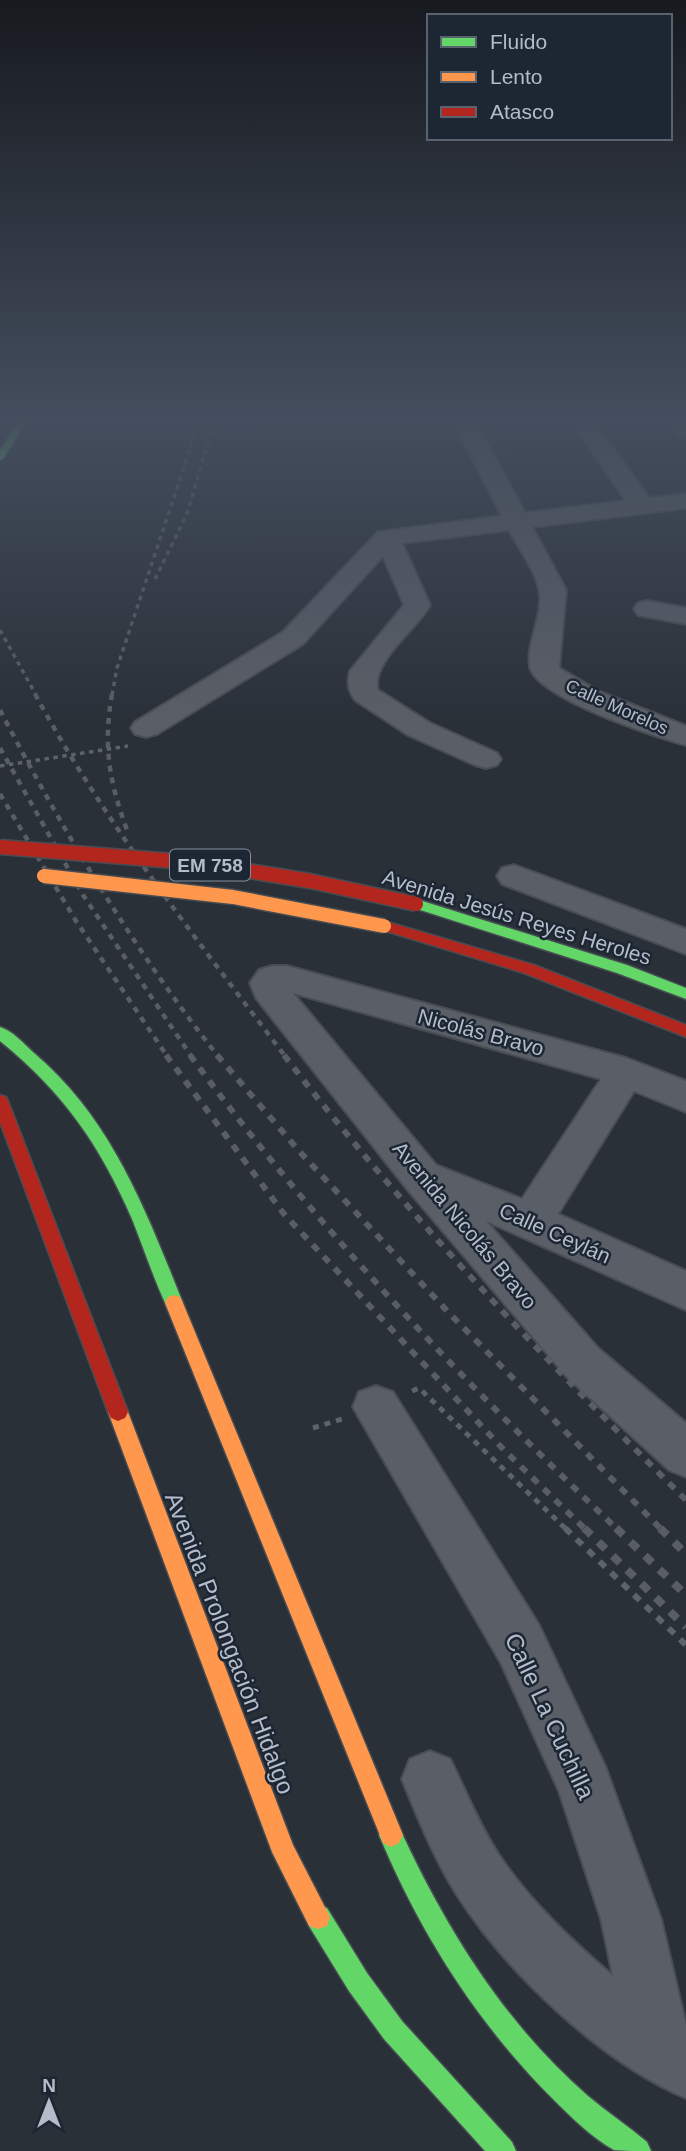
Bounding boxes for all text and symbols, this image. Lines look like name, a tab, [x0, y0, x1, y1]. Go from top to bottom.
legend	[427, 14, 672, 140]
text: Fluido	[490, 30, 547, 53]
text: Lento	[490, 65, 543, 88]
text: Atasco	[490, 100, 554, 123]
street label: Calle Morelos	[563, 675, 671, 739]
road number: EM 758	[170, 850, 250, 880]
street label: Avenida Jesús Reyes Heroles	[380, 865, 654, 969]
street label: Nicolás Bravo	[415, 1004, 547, 1060]
street label: Avenida Nicolás Bravo	[388, 1137, 542, 1313]
street label: Calle Ceylán	[496, 1198, 614, 1268]
street label: Avenida Prolongación Hidalgo	[160, 1488, 300, 1798]
street label: Calle La Cuchilla	[500, 1629, 601, 1804]
north arrow	[14, 2067, 84, 2137]
text: N	[42, 2075, 56, 2096]

